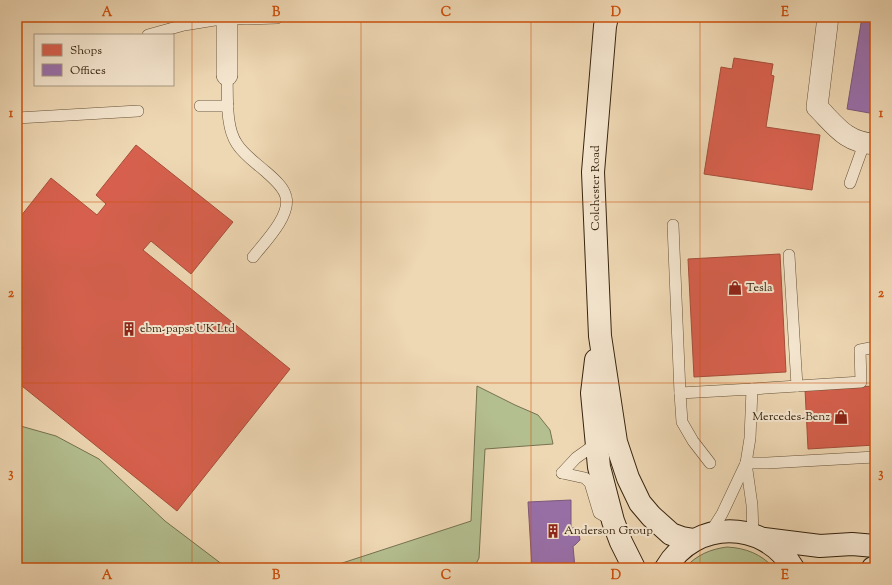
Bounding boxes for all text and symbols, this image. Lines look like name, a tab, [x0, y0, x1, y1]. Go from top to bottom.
text: A	[102, 4, 113, 22]
text: B	[272, 4, 281, 22]
text: C	[441, 4, 451, 22]
text: D	[611, 4, 621, 22]
text: E	[781, 4, 789, 22]
legend	[34, 34, 174, 86]
text: Shops	[70, 42, 102, 60]
text: Offices	[70, 62, 106, 80]
text: 1	[9, 105, 14, 123]
text: 1	[879, 105, 884, 123]
street label: Colchester Road	[587, 145, 605, 231]
place label: Tesla	[746, 279, 773, 297]
shop icon: Tesla	[727, 280, 743, 296]
text: 2	[8, 285, 15, 303]
text: 2	[878, 285, 885, 303]
place label: ebm-papst UK Ltd	[140, 320, 235, 338]
building icon: ebm-papst UK Ltd	[121, 321, 137, 337]
place label: Mercedes-Benz	[752, 408, 830, 426]
shop icon: Mercedes-Benz	[833, 409, 849, 425]
text: 3	[8, 465, 14, 483]
text: 3	[878, 465, 884, 483]
place label: Anderson Group	[564, 522, 653, 540]
building icon: Anderson Group	[545, 523, 561, 539]
text: A	[102, 567, 113, 585]
text: B	[272, 567, 281, 585]
text: C	[441, 567, 451, 585]
text: D	[611, 567, 621, 585]
text: E	[781, 567, 789, 585]

